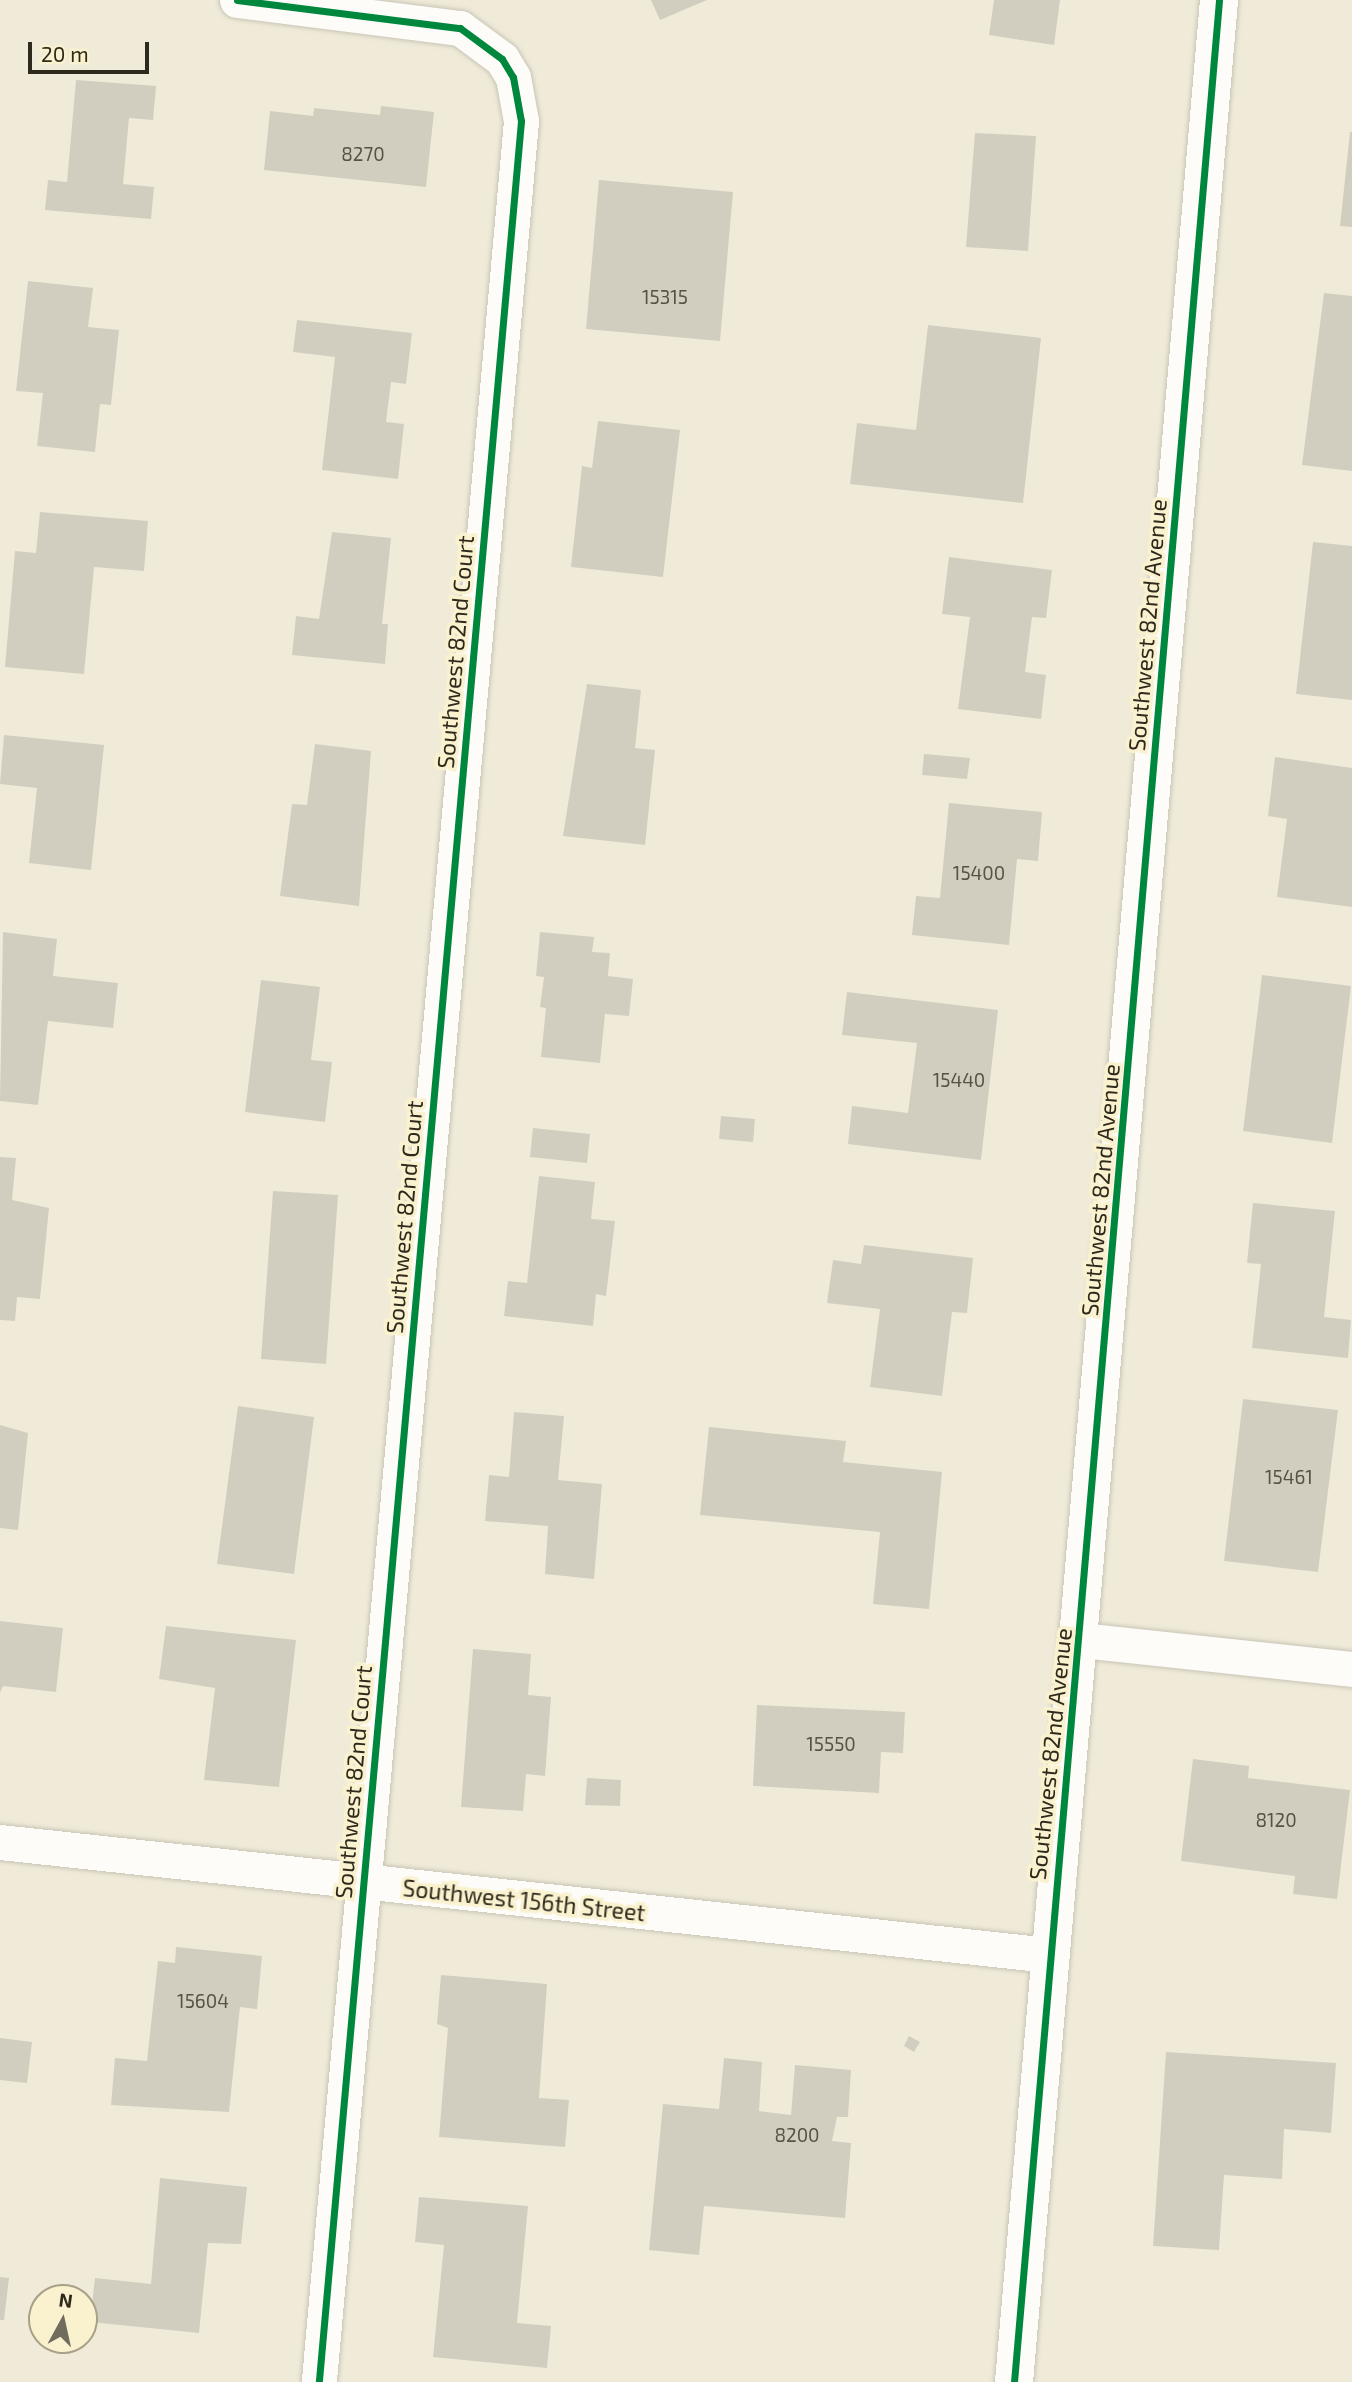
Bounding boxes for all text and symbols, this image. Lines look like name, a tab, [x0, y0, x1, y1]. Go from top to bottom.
scale bar	[32, 28, 152, 72]
text: 20 m	[41, 41, 89, 66]
house number: 8270	[341, 143, 385, 165]
house number: 15315	[642, 286, 688, 308]
street label: Southwest 82nd Avenue	[1122, 497, 1172, 753]
street label: Southwest 82nd Court	[431, 534, 479, 770]
house number: 15400	[953, 862, 1005, 884]
street label: Southwest 82nd Avenue	[1075, 1062, 1125, 1318]
house number: 15440	[933, 1069, 985, 1091]
street label: Southwest 82nd Court	[380, 1099, 428, 1335]
house number: 15461	[1265, 1466, 1313, 1488]
street label: Southwest 82nd Avenue	[1023, 1626, 1077, 1882]
street label: Southwest 82nd Court	[329, 1664, 377, 1900]
house number: 15550	[806, 1733, 856, 1755]
house number: 8120	[1255, 1809, 1297, 1831]
street label: Southwest 156th Street	[401, 1874, 647, 1926]
house number: 15604	[177, 1990, 229, 2012]
house number: 8200	[774, 2124, 820, 2146]
north arrow	[28, 2284, 98, 2354]
text: N	[57, 2287, 74, 2312]

